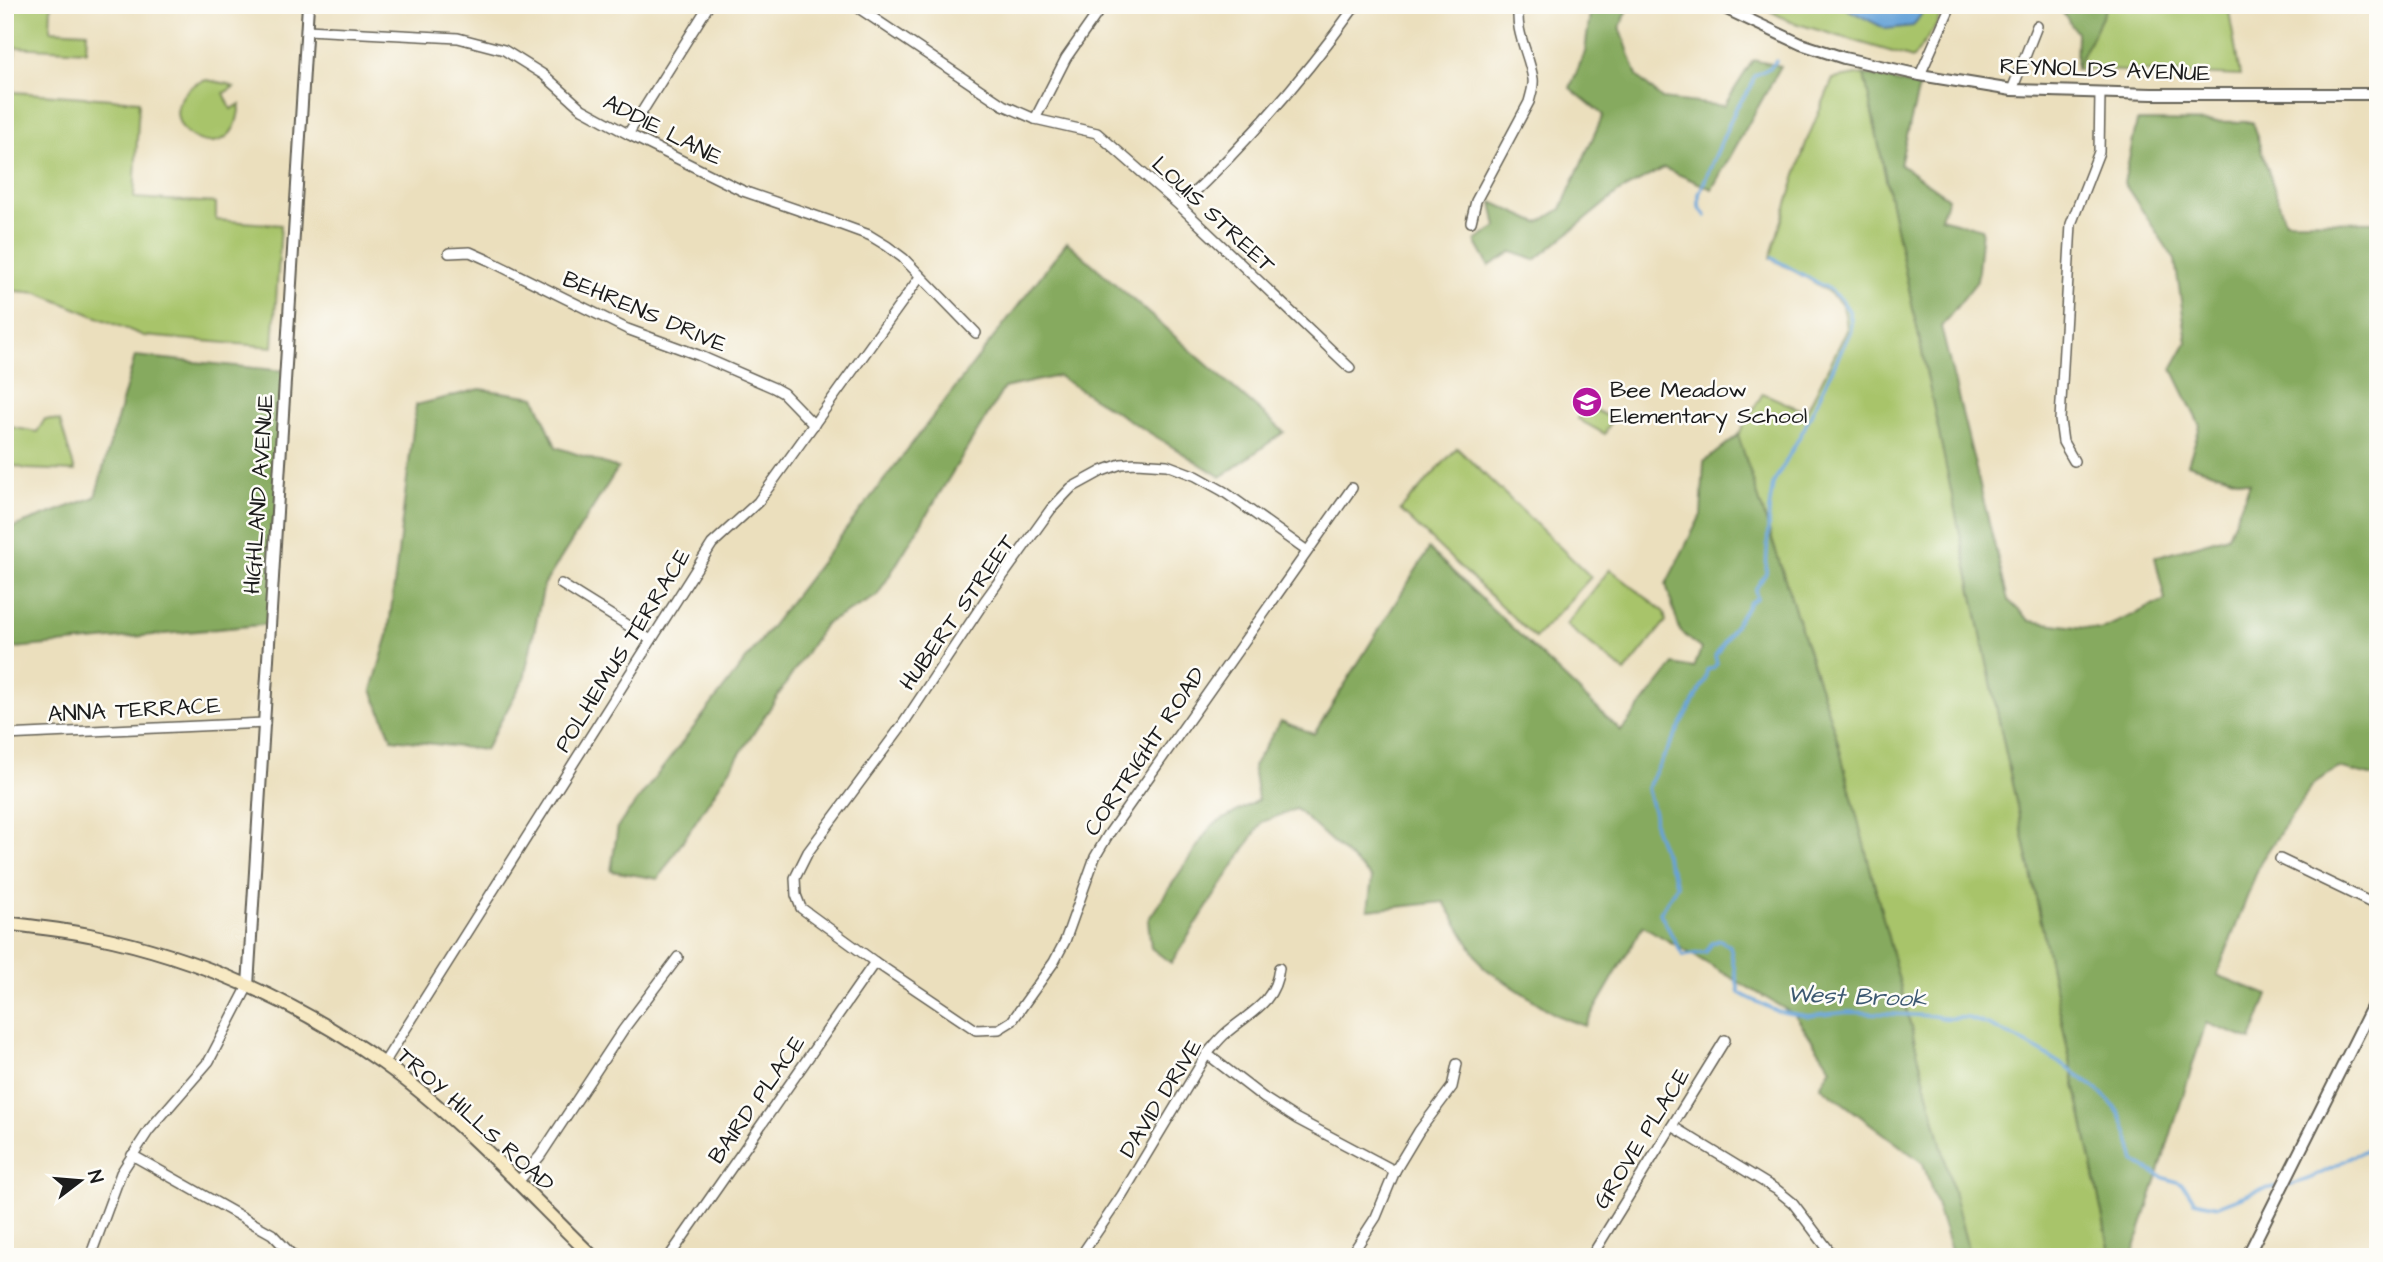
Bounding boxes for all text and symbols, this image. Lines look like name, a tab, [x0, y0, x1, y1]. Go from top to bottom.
street label: REYNOLDS AVENUE	[1999, 50, 2211, 90]
street label: ADDIE LANE	[598, 86, 728, 174]
street label: LOUIS STREET	[1144, 149, 1283, 281]
street label: BEHRENS DRIVE	[558, 263, 732, 361]
place label: Bee Meadow Elementary School	[1610, 374, 1807, 433]
school or university icon: Bee Meadow Elementary School	[1570, 385, 1604, 419]
street label: HIGHLAND AVENUE	[236, 393, 282, 595]
street label: HUBERT STREET	[892, 528, 1024, 697]
street label: POLHEMUS TERRACE	[547, 542, 699, 759]
street label: CORTRIGHT ROAD	[1076, 661, 1213, 842]
street label: ANNA TERRACE	[47, 689, 222, 731]
water label: West Brook	[1787, 978, 1928, 1016]
street label: BAIRD PLACE	[701, 1029, 813, 1170]
street label: DAVID DRIVE	[1112, 1033, 1210, 1164]
street label: TROY HILLS ROAD	[389, 1040, 561, 1199]
street label: GROVE PLACE	[1586, 1062, 1698, 1215]
north arrow	[46, 1146, 116, 1216]
text: N	[80, 1167, 110, 1186]

